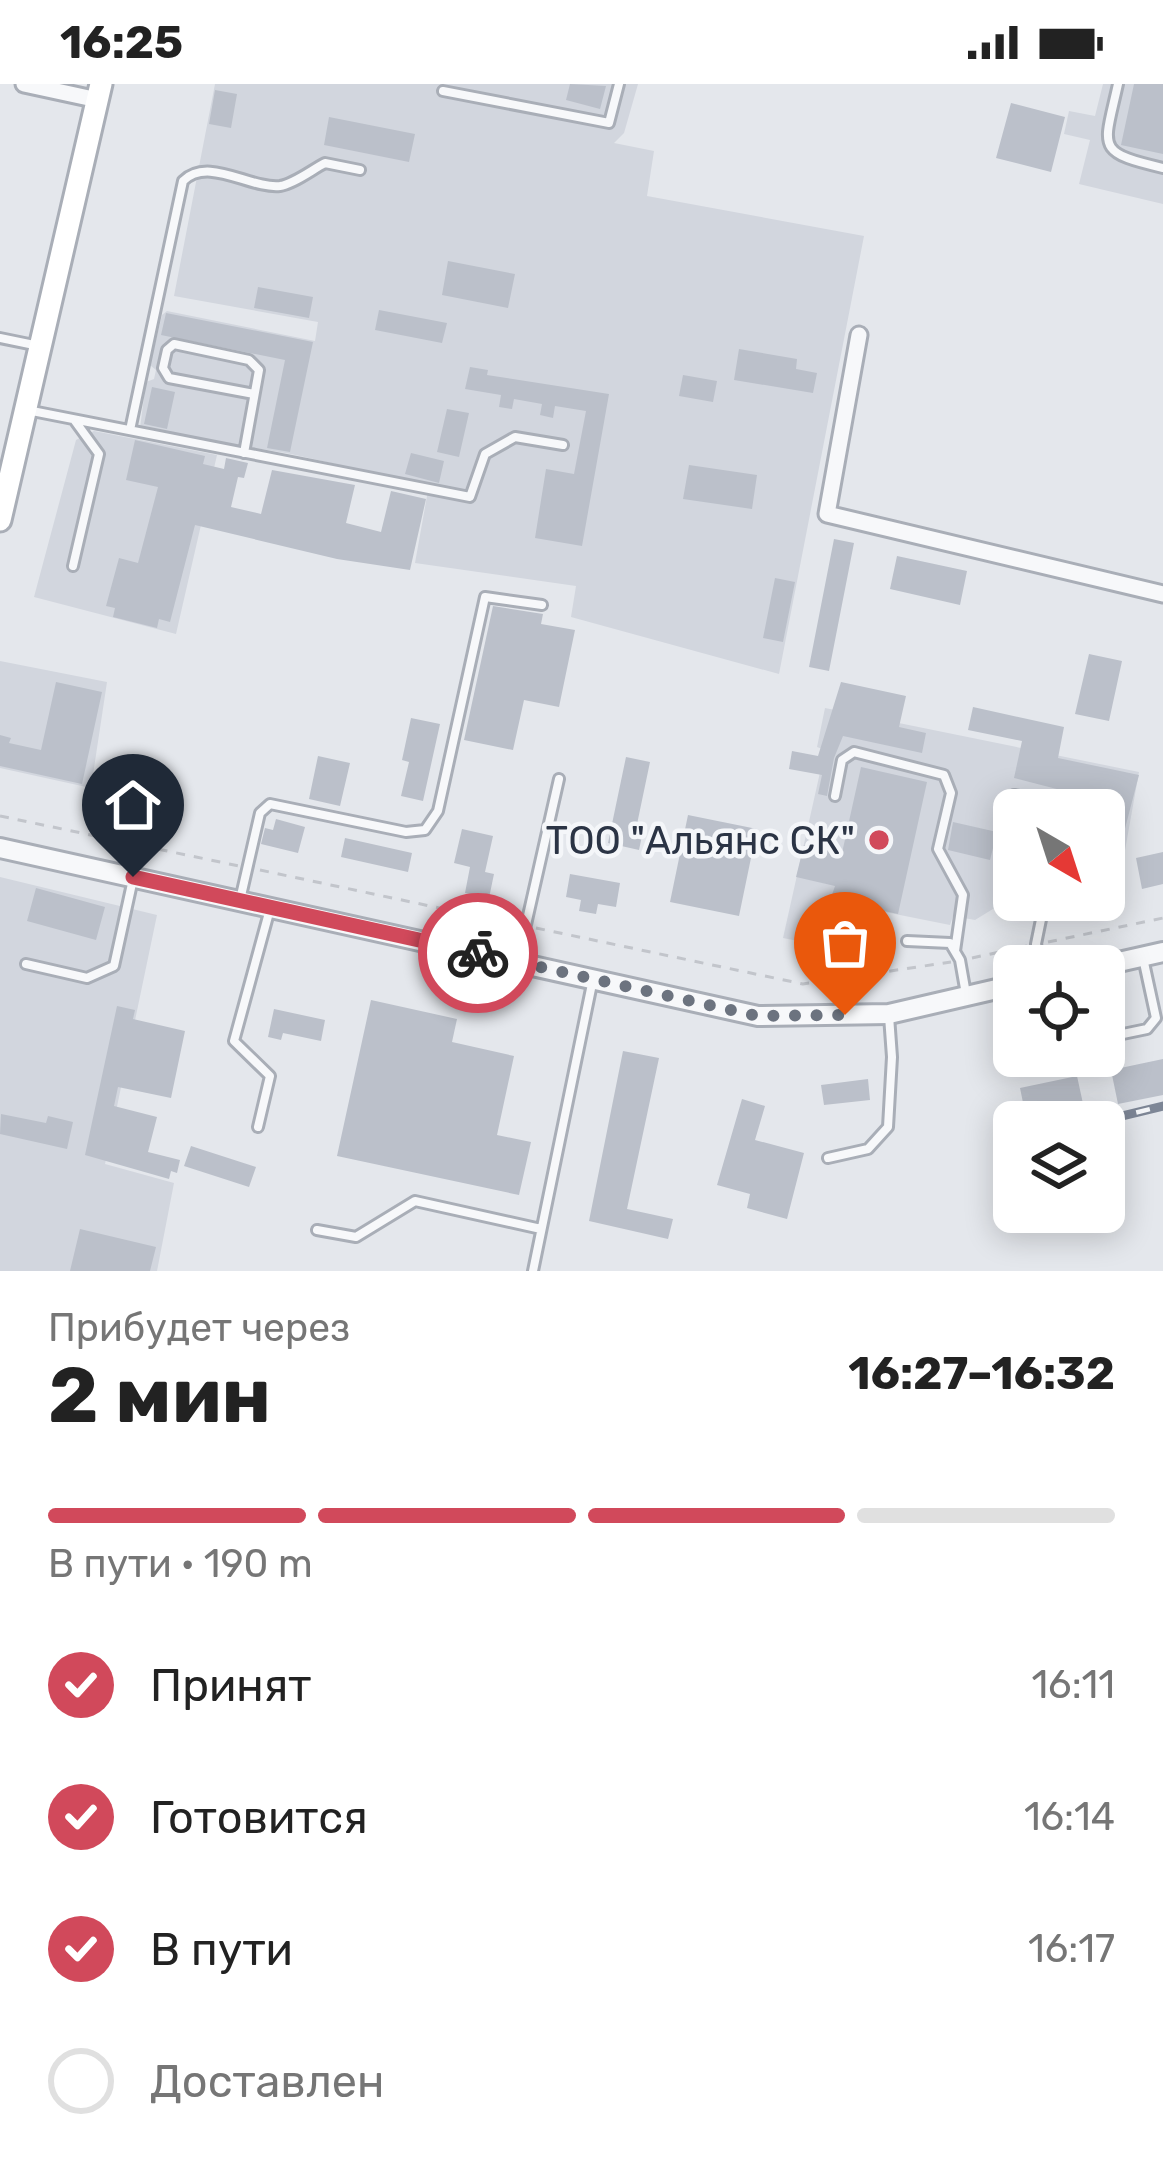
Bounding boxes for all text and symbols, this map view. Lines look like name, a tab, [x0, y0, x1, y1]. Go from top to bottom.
text: 16:25	[60, 16, 183, 69]
pin	[82, 754, 184, 877]
icon: home	[100, 772, 166, 838]
north arrow	[993, 789, 1125, 921]
map controls	[993, 789, 1125, 1233]
place label: ТОО "Альянс СК"	[546, 818, 855, 864]
marker: ТОО "Альянс СК"	[866, 827, 892, 853]
pin	[794, 892, 896, 1015]
courier	[418, 893, 538, 1013]
icon: bag	[812, 910, 878, 976]
icon: bike	[445, 920, 511, 986]
button: locate	[993, 945, 1125, 1077]
button: layers	[993, 1101, 1125, 1233]
text: Прибудет через	[48, 1305, 350, 1351]
text: 16:27–16:32	[848, 1347, 1115, 1400]
text: 2 мин	[48, 1349, 271, 1442]
text: В пути · 190 m	[48, 1541, 313, 1587]
icon: check	[48, 1652, 114, 1718]
text: Принят	[150, 1659, 311, 1712]
text: 16:11	[1031, 1662, 1115, 1708]
icon: check	[48, 1784, 114, 1850]
text: Готовится	[150, 1791, 368, 1844]
text: 16:14	[1024, 1794, 1115, 1840]
icon: check	[48, 1916, 114, 1982]
text: В пути	[150, 1923, 293, 1976]
text: 16:17	[1028, 1926, 1115, 1972]
text: Доставлен	[150, 2055, 384, 2108]

